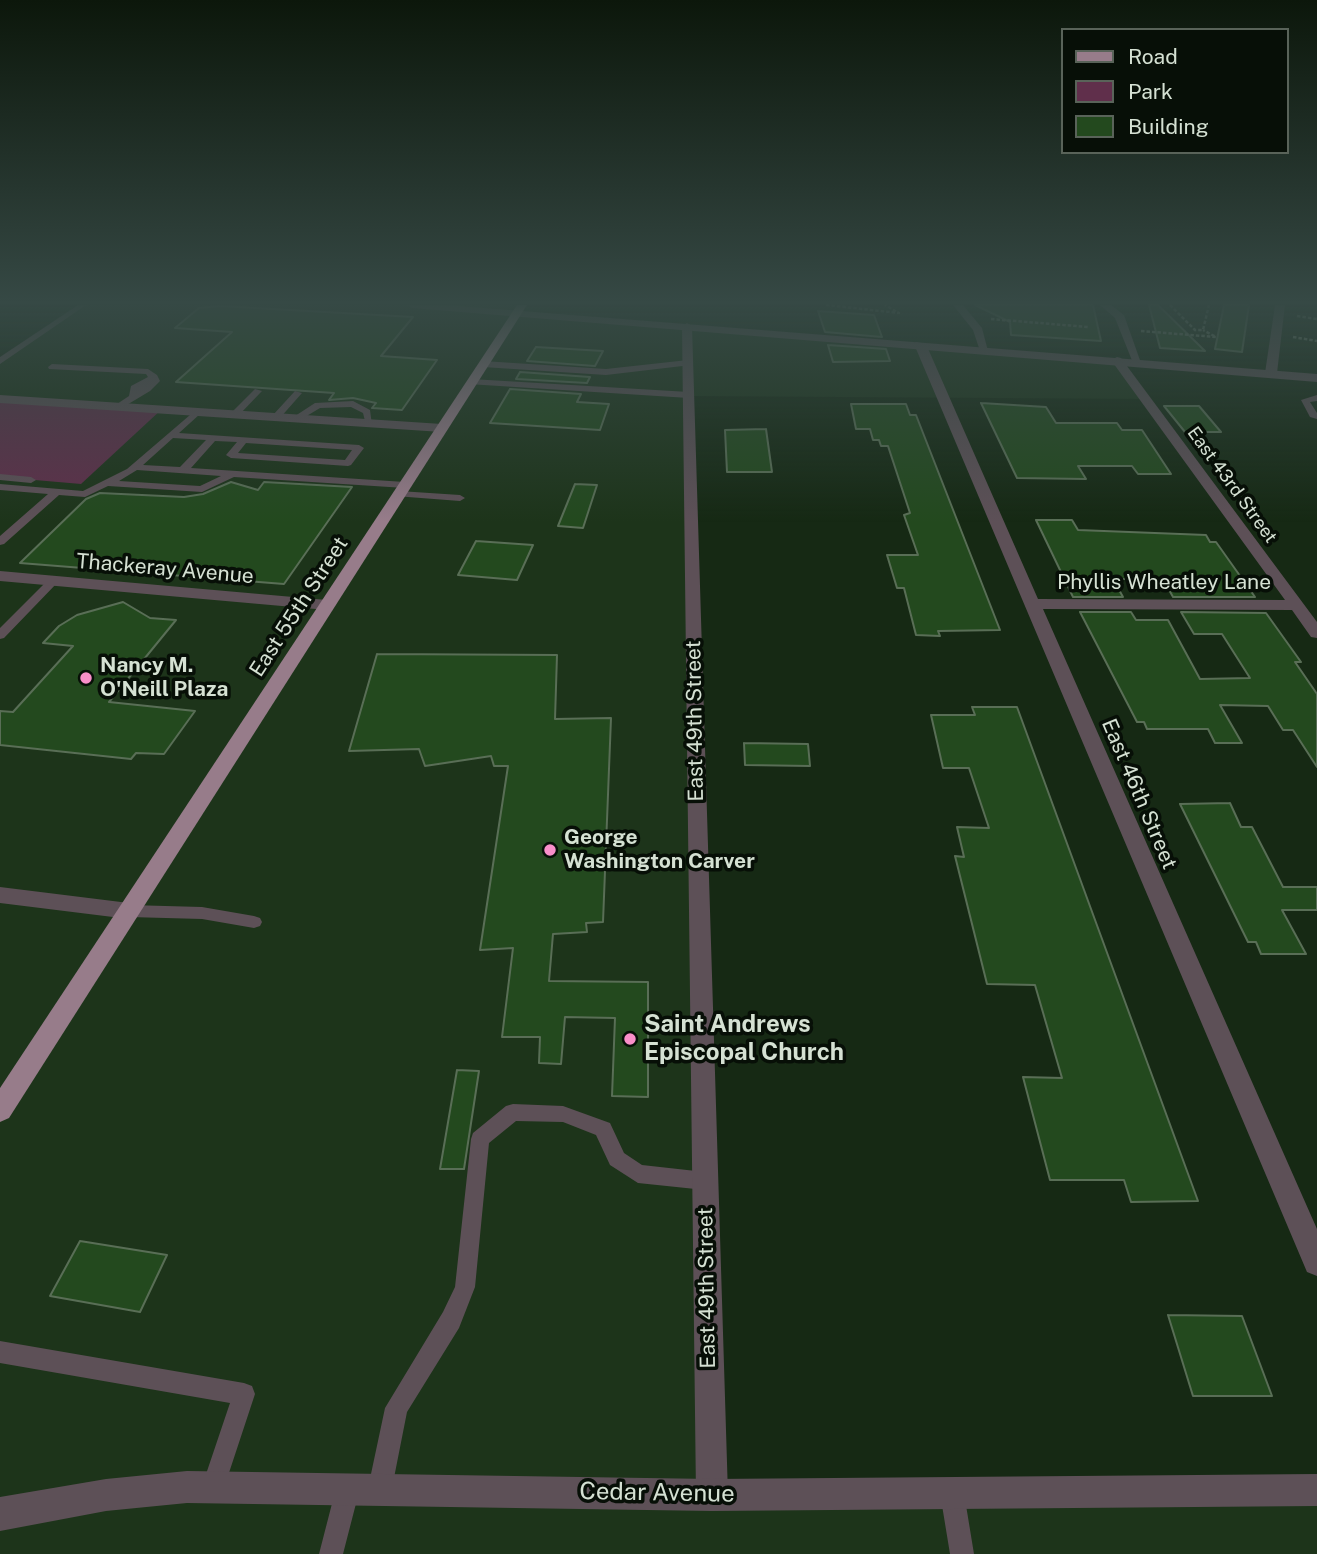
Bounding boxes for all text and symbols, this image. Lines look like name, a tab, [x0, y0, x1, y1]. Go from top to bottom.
legend	[1062, 28, 1289, 154]
text: Road	[1128, 44, 1178, 69]
text: Park	[1128, 79, 1173, 104]
text: Building	[1128, 114, 1209, 139]
street label: East 43rd Street	[1183, 423, 1281, 547]
street label: East 55th Street	[244, 532, 354, 682]
street label: Thackeray Avenue	[75, 549, 255, 589]
street label: Phyllis Wheatley Lane	[1057, 570, 1271, 596]
street label: East 49th Street	[681, 640, 709, 802]
place label: Nancy M. O'Neill Plaza	[100, 653, 228, 703]
marker: Nancy M. O'Neill Plaza	[78, 670, 94, 686]
street label: East 46th Street	[1096, 715, 1182, 873]
place label: George Washington Carver	[564, 825, 755, 875]
marker: George Washington Carver	[542, 842, 558, 858]
place label: Saint Andrews Episcopal Church	[644, 1011, 844, 1067]
marker: Saint Andrews Episcopal Church	[622, 1031, 638, 1047]
street label: East 49th Street	[693, 1207, 721, 1369]
street label: Cedar Avenue	[579, 1477, 735, 1509]

